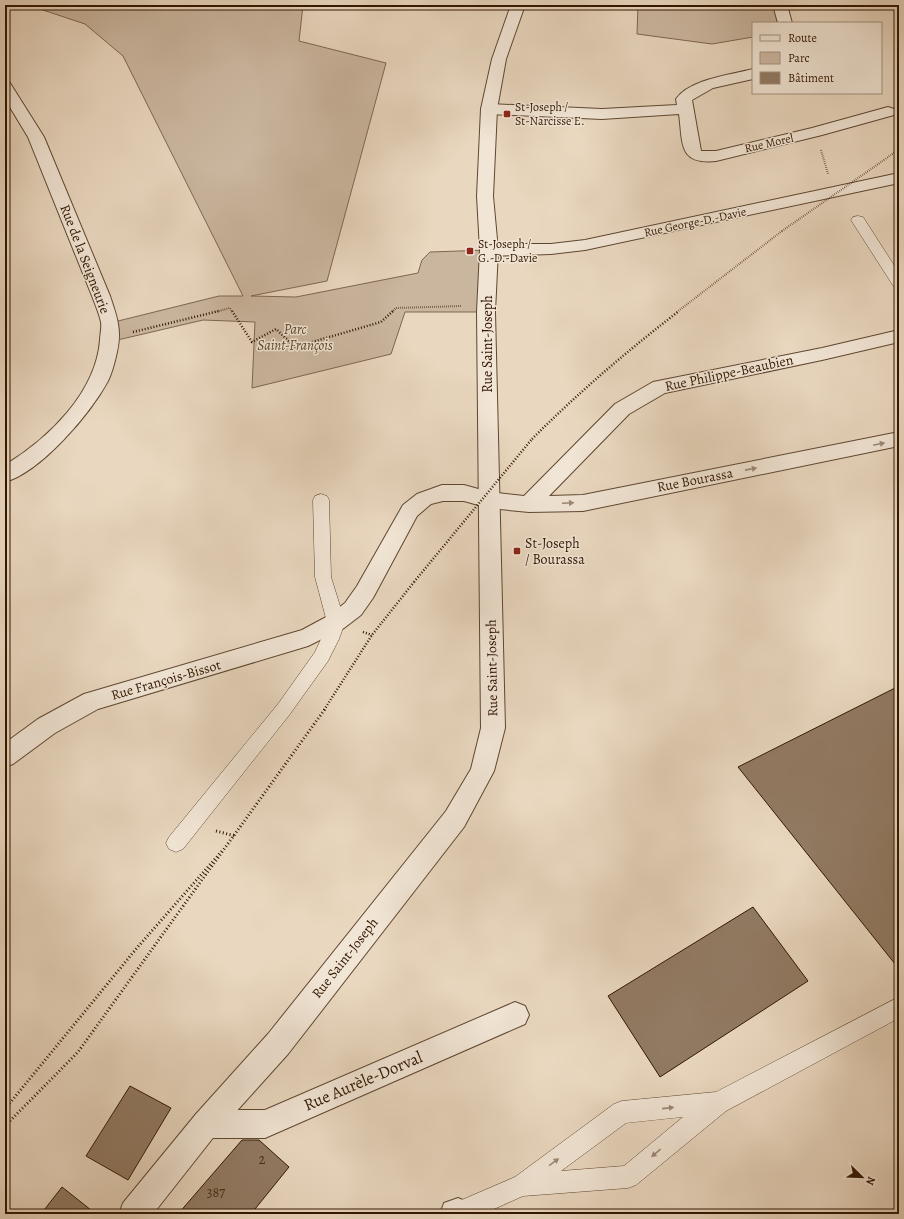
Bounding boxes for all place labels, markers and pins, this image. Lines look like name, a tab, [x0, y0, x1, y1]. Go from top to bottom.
place label: St-Joseph / St-Narcisse E.	[515, 99, 585, 129]
marker: St-Joseph / St-Narcisse E.	[502, 109, 512, 119]
place label: St-Joseph / G.-D.-Davie	[478, 236, 537, 266]
marker: St-Joseph / G.-D.-Davie	[465, 246, 475, 256]
place label: St-Joseph / Bourassa	[525, 534, 585, 569]
marker: St-Joseph / Bourassa	[512, 546, 522, 556]

